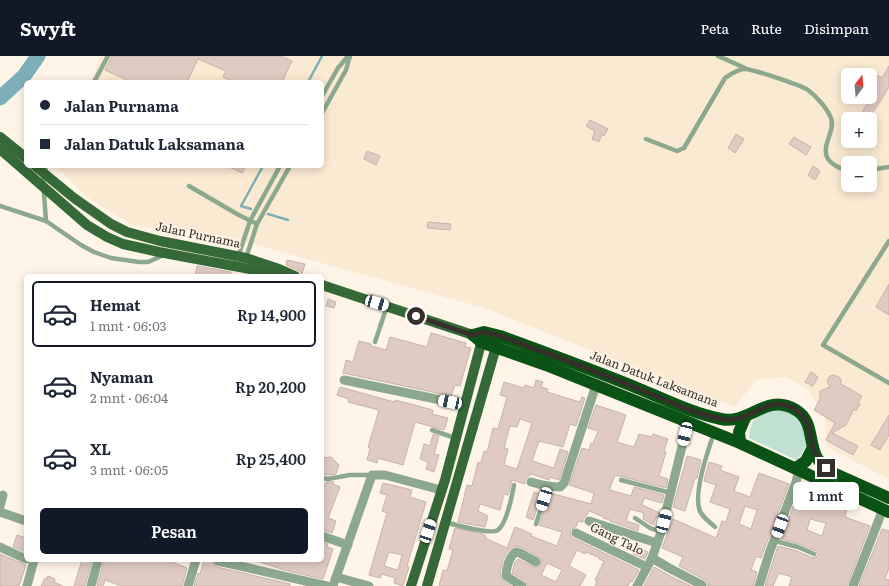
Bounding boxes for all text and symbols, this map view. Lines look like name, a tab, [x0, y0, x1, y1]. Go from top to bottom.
text: Swyft	[20, 14, 76, 42]
text: Peta	[700, 18, 729, 38]
text: Rute	[751, 18, 782, 38]
text: Disimpan	[804, 18, 869, 38]
north arrow	[841, 68, 877, 104]
map controls	[841, 68, 877, 192]
text: Jalan Purnama	[64, 94, 179, 117]
button: +	[841, 112, 877, 148]
text: Jalan Datuk Laksamana	[64, 132, 245, 155]
button: −	[841, 156, 877, 192]
street label: Jalan Purnama	[154, 216, 243, 252]
text: Hemat	[90, 293, 141, 316]
car	[364, 294, 390, 312]
icon: car	[42, 296, 78, 332]
text: Rp 14,900	[237, 303, 306, 326]
route start	[407, 307, 425, 325]
text: 1 mnt · 06:03	[90, 316, 167, 335]
street label: Jalan Datuk Laksamana	[588, 345, 722, 411]
text: Nyaman	[90, 365, 153, 388]
icon: car	[42, 368, 78, 404]
text: Rp 20,200	[235, 375, 306, 398]
text: 2 mnt · 06:04	[90, 388, 168, 407]
car	[437, 394, 463, 410]
car	[676, 421, 694, 447]
text: XL	[90, 437, 111, 460]
icon: car	[42, 440, 78, 476]
text: Rp 25,400	[236, 447, 306, 470]
route end	[817, 459, 835, 477]
text: 3 mnt · 06:05	[90, 460, 168, 479]
callout: 1 mnt	[793, 482, 859, 510]
car	[535, 486, 553, 512]
text: 1 mnt	[809, 486, 843, 505]
button: Pesan	[40, 508, 308, 554]
car	[655, 508, 673, 534]
car	[770, 513, 790, 539]
street label: Gang Talo	[588, 517, 647, 559]
car	[419, 518, 437, 544]

